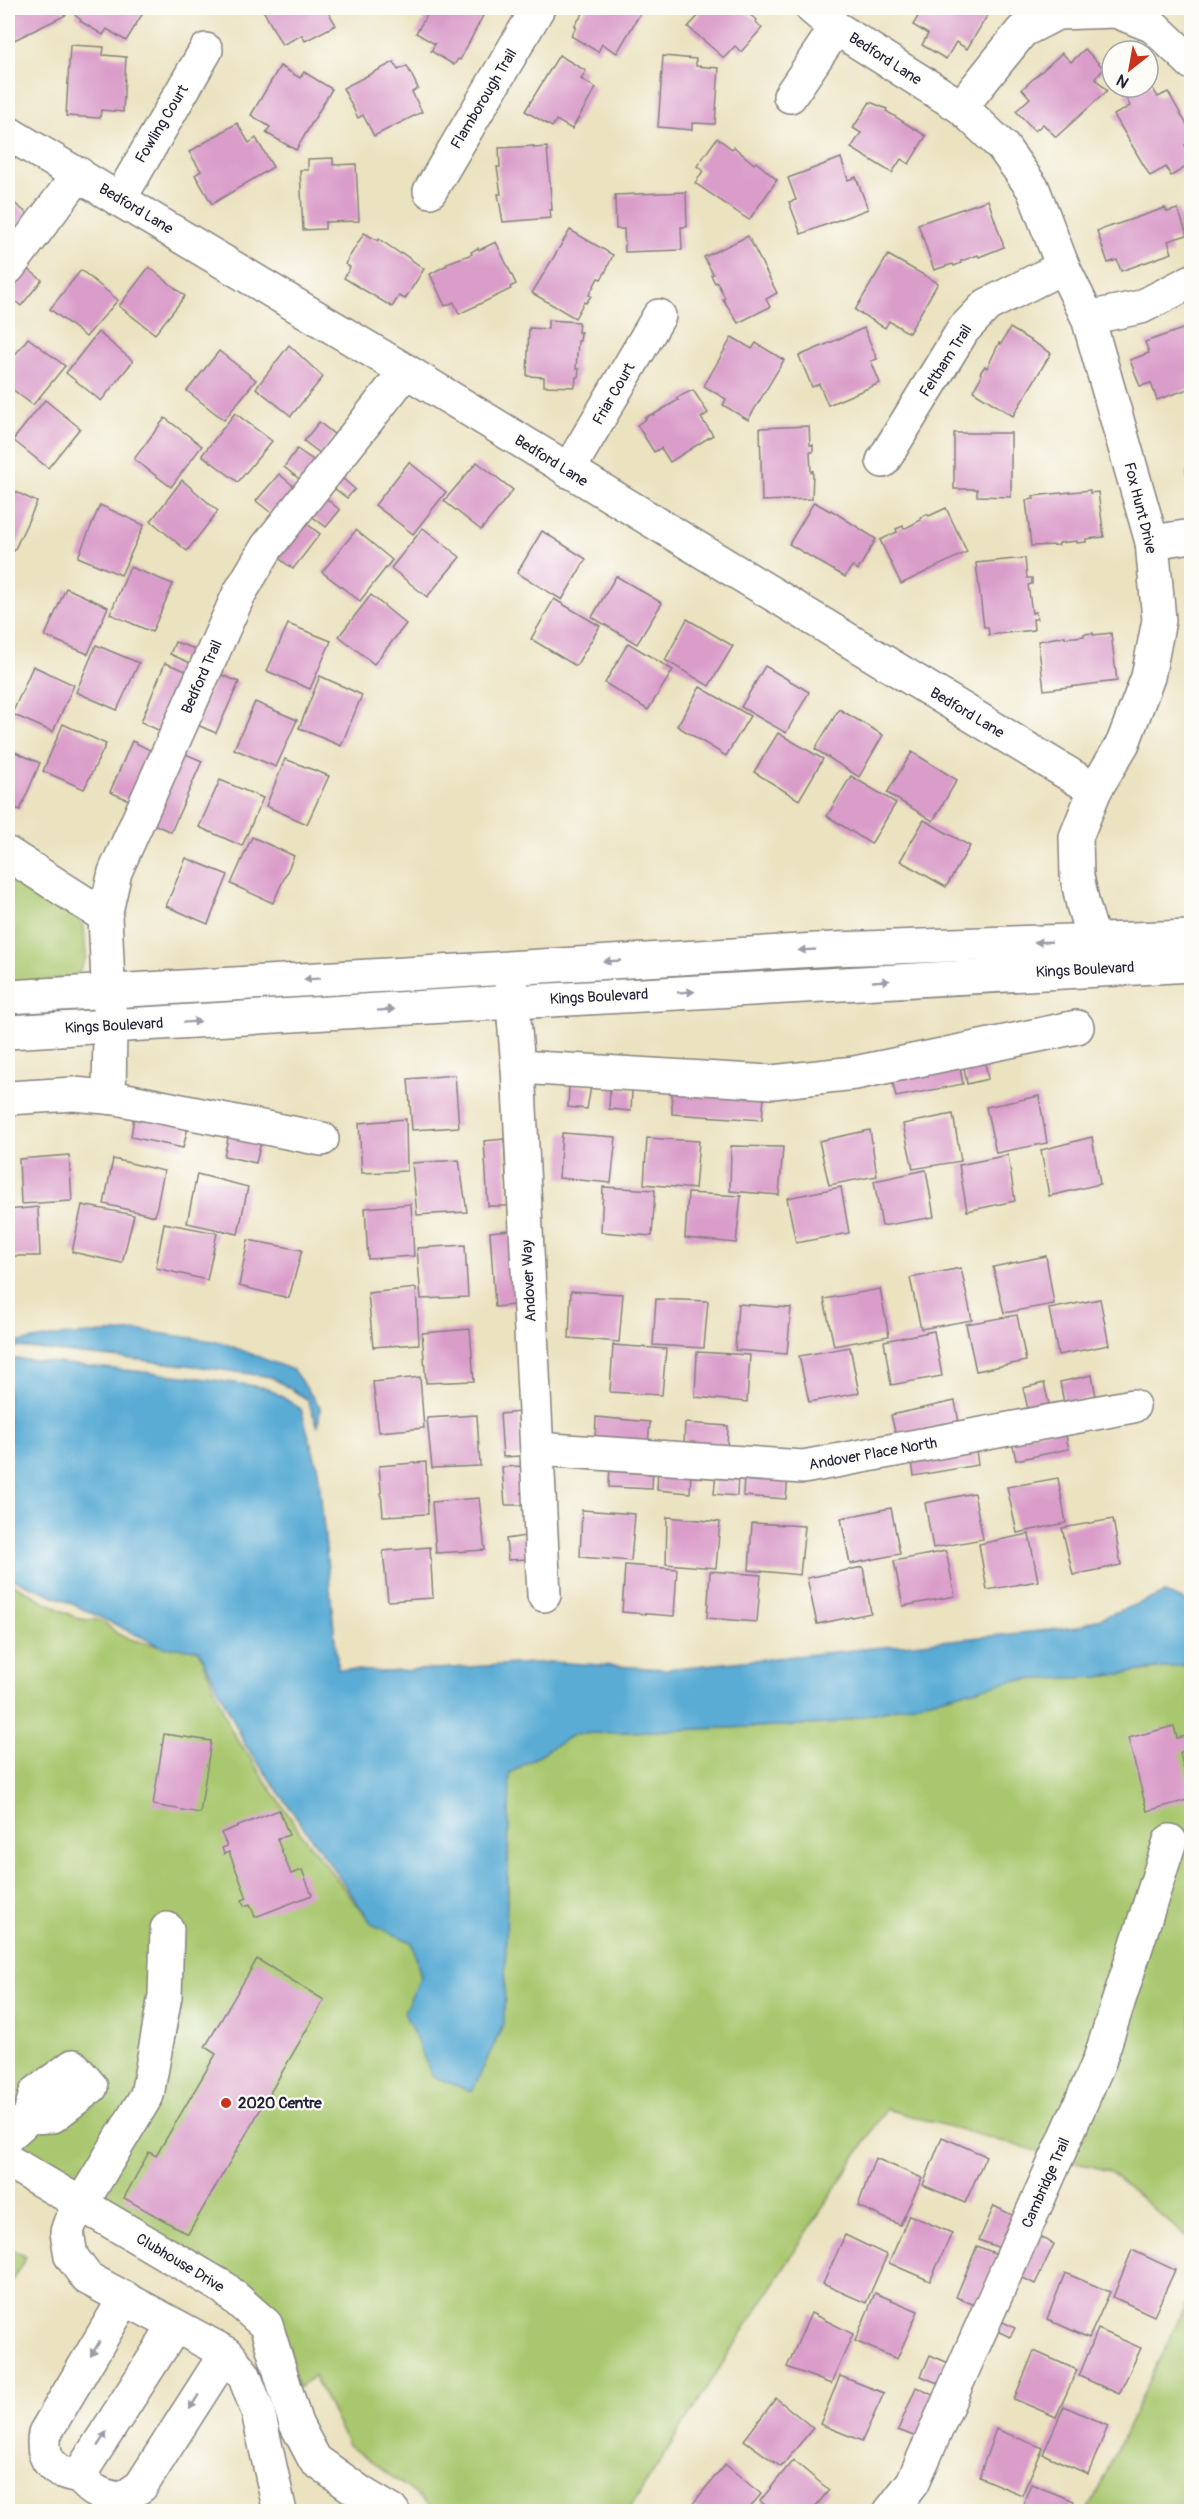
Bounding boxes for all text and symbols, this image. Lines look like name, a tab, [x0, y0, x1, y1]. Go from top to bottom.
street label: Bedford Lane	[845, 28, 925, 90]
north arrow	[1100, 39, 1160, 99]
street label: Flamborough Trail	[447, 46, 521, 152]
text: N	[1113, 70, 1133, 92]
street label: Fowling Court	[131, 81, 193, 167]
street label: Bedford Lane	[96, 179, 177, 239]
street label: Feltham Trail	[916, 321, 976, 401]
street label: Friar Court	[589, 359, 640, 429]
street label: Bedford Lane	[511, 431, 592, 491]
street label: Fox Hunt Drive	[1119, 460, 1161, 556]
street label: Bedford Trail	[177, 637, 227, 717]
street label: Bedford Lane	[927, 683, 1008, 743]
one-way arrow	[1034, 937, 1053, 947]
one-way arrow	[797, 946, 816, 955]
one-way arrow	[602, 956, 621, 966]
street label: Kings Boulevard	[1035, 958, 1135, 982]
one-way arrow	[303, 975, 322, 984]
one-way arrow	[871, 977, 890, 986]
street label: Kings Boulevard	[549, 985, 649, 1009]
one-way arrow	[676, 987, 695, 997]
one-way arrow	[377, 1005, 396, 1014]
street label: Kings Boulevard	[64, 1014, 164, 1038]
one-way arrow	[182, 1017, 201, 1027]
street label: Andover Way	[517, 1239, 541, 1323]
street label: Andover Place North	[807, 1433, 939, 1475]
place label: 2020 Centre	[238, 2094, 322, 2113]
marker: 2020 Centre	[219, 2096, 233, 2110]
street label: Cambridge Trail	[1018, 2135, 1074, 2231]
street label: Clubhouse Drive	[132, 2229, 228, 2297]
one-way arrow	[90, 2341, 100, 2358]
one-way arrow	[189, 2394, 200, 2410]
one-way arrow	[97, 2431, 108, 2447]

